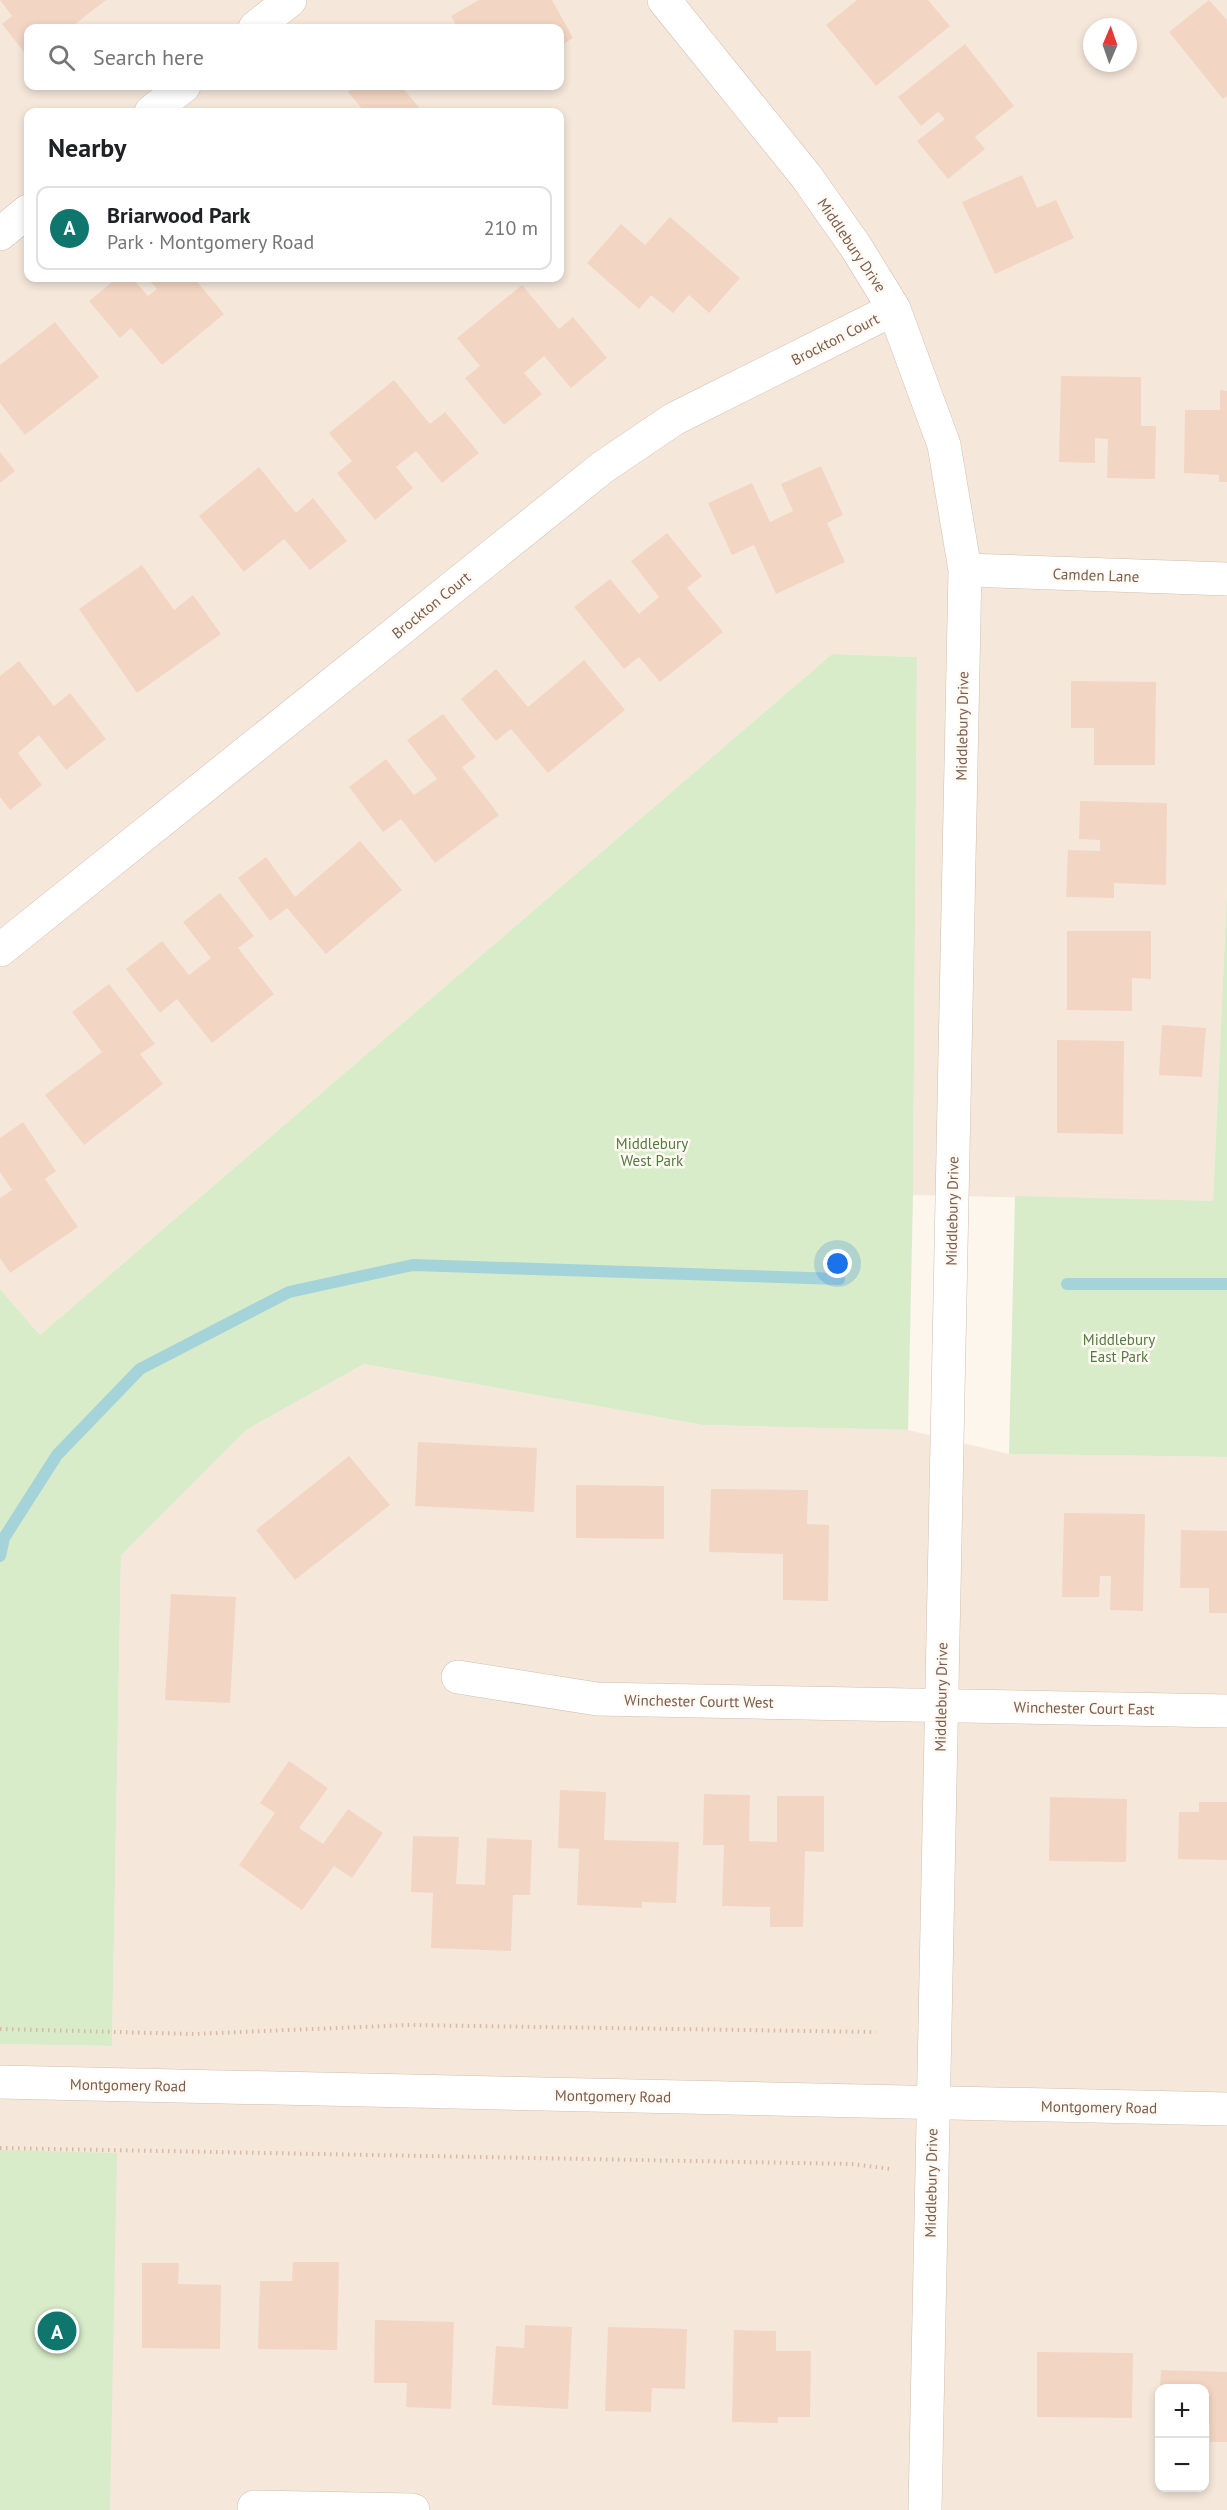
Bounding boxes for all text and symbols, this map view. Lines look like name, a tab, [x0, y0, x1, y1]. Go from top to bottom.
north arrow	[1083, 18, 1137, 72]
search box	[24, 24, 564, 90]
icon: search	[45, 41, 78, 74]
text: Search here	[93, 43, 204, 71]
text: Nearby	[48, 131, 126, 164]
street label: Middlebury Drive	[814, 194, 890, 296]
text: Briarwood Park	[107, 201, 250, 229]
text: A	[63, 215, 76, 241]
text: 210 m	[484, 215, 538, 241]
text: Park · Montgomery Road	[107, 229, 314, 255]
street label: Brockton Court	[788, 309, 882, 369]
street label: Camden Lane	[1052, 564, 1140, 586]
street label: Brockton Court	[388, 567, 474, 643]
street label: Middlebury Drive	[952, 671, 972, 781]
park label: Middlebury West Park	[616, 1134, 688, 1170]
street label: Middlebury Drive	[942, 1156, 962, 1266]
your location	[823, 1249, 852, 1278]
park label: Middlebury East Park	[1083, 1330, 1155, 1366]
street label: Middlebury Drive	[931, 1642, 951, 1752]
street label: Winchester Courtt West	[624, 1690, 774, 1712]
street label: Winchester Court East	[1013, 1697, 1155, 1719]
street label: Montgomery Road	[70, 2074, 186, 2096]
street label: Montgomery Road	[555, 2085, 671, 2107]
street label: Montgomery Road	[1041, 2096, 1157, 2118]
street label: Middlebury Drive	[921, 2128, 941, 2238]
pin: A	[38, 2308, 76, 2354]
map controls	[1155, 2384, 1209, 2492]
button: +	[1155, 2384, 1209, 2438]
button: −	[1155, 2438, 1209, 2492]

